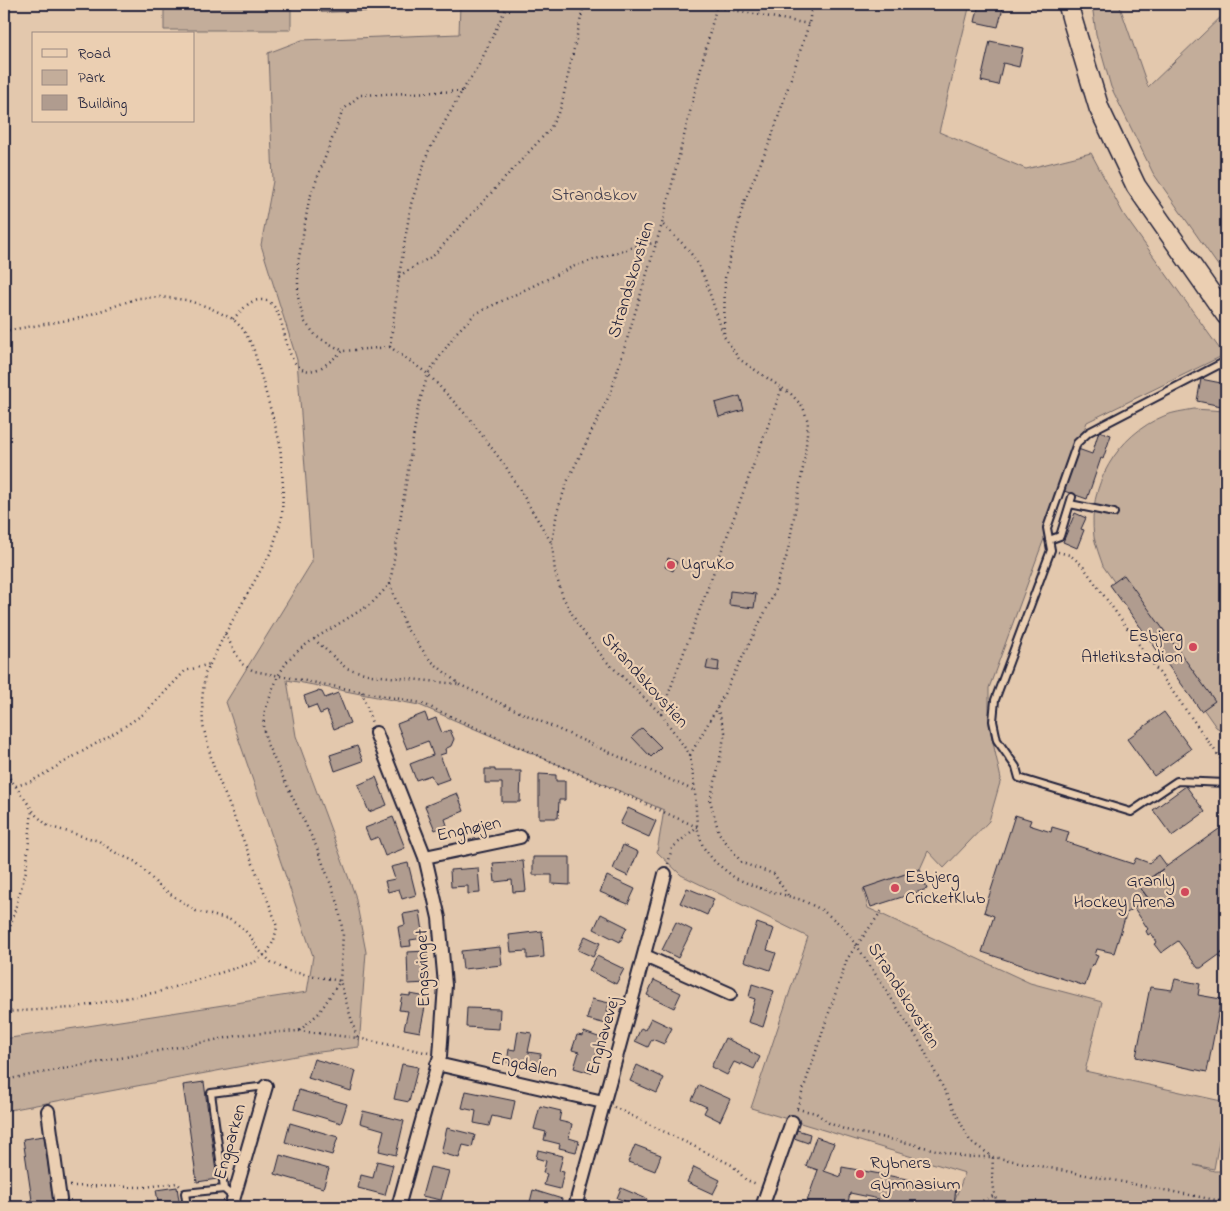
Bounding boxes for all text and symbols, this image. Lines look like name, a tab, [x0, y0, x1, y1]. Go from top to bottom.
legend	[32, 32, 195, 122]
text: Road	[78, 43, 111, 65]
text: Park	[78, 67, 106, 89]
text: Building	[77, 93, 127, 116]
park label: Strandskov	[551, 183, 637, 209]
street label: Strandskovstien	[602, 218, 662, 341]
place label: UgruKo	[681, 552, 734, 579]
marker: UgruKo	[665, 559, 677, 571]
place label: Esbjerg Atletikstadion	[1081, 624, 1183, 671]
street label: Strandskovstien	[594, 627, 694, 735]
marker: Esbjerg Atletikstadion	[1187, 641, 1199, 653]
street label: Enghøjen	[434, 810, 504, 850]
place label: Esbjerg CricketKlub	[905, 865, 986, 912]
place label: Granly Hockey Arena	[1073, 869, 1175, 916]
marker: Esbjerg CricketKlub	[889, 882, 901, 894]
marker: Granly Hockey Arena	[1179, 886, 1191, 898]
street label: Engsvinget	[410, 928, 439, 1008]
street label: Strandskovstien	[860, 938, 946, 1054]
street label: Enghavevej	[580, 994, 629, 1078]
street label: Engdalen	[488, 1046, 560, 1087]
street label: Engparken	[208, 1101, 255, 1183]
place label: Rybners Gymnasium	[870, 1151, 960, 1198]
marker: Rybners Gymnasium	[854, 1168, 866, 1180]

